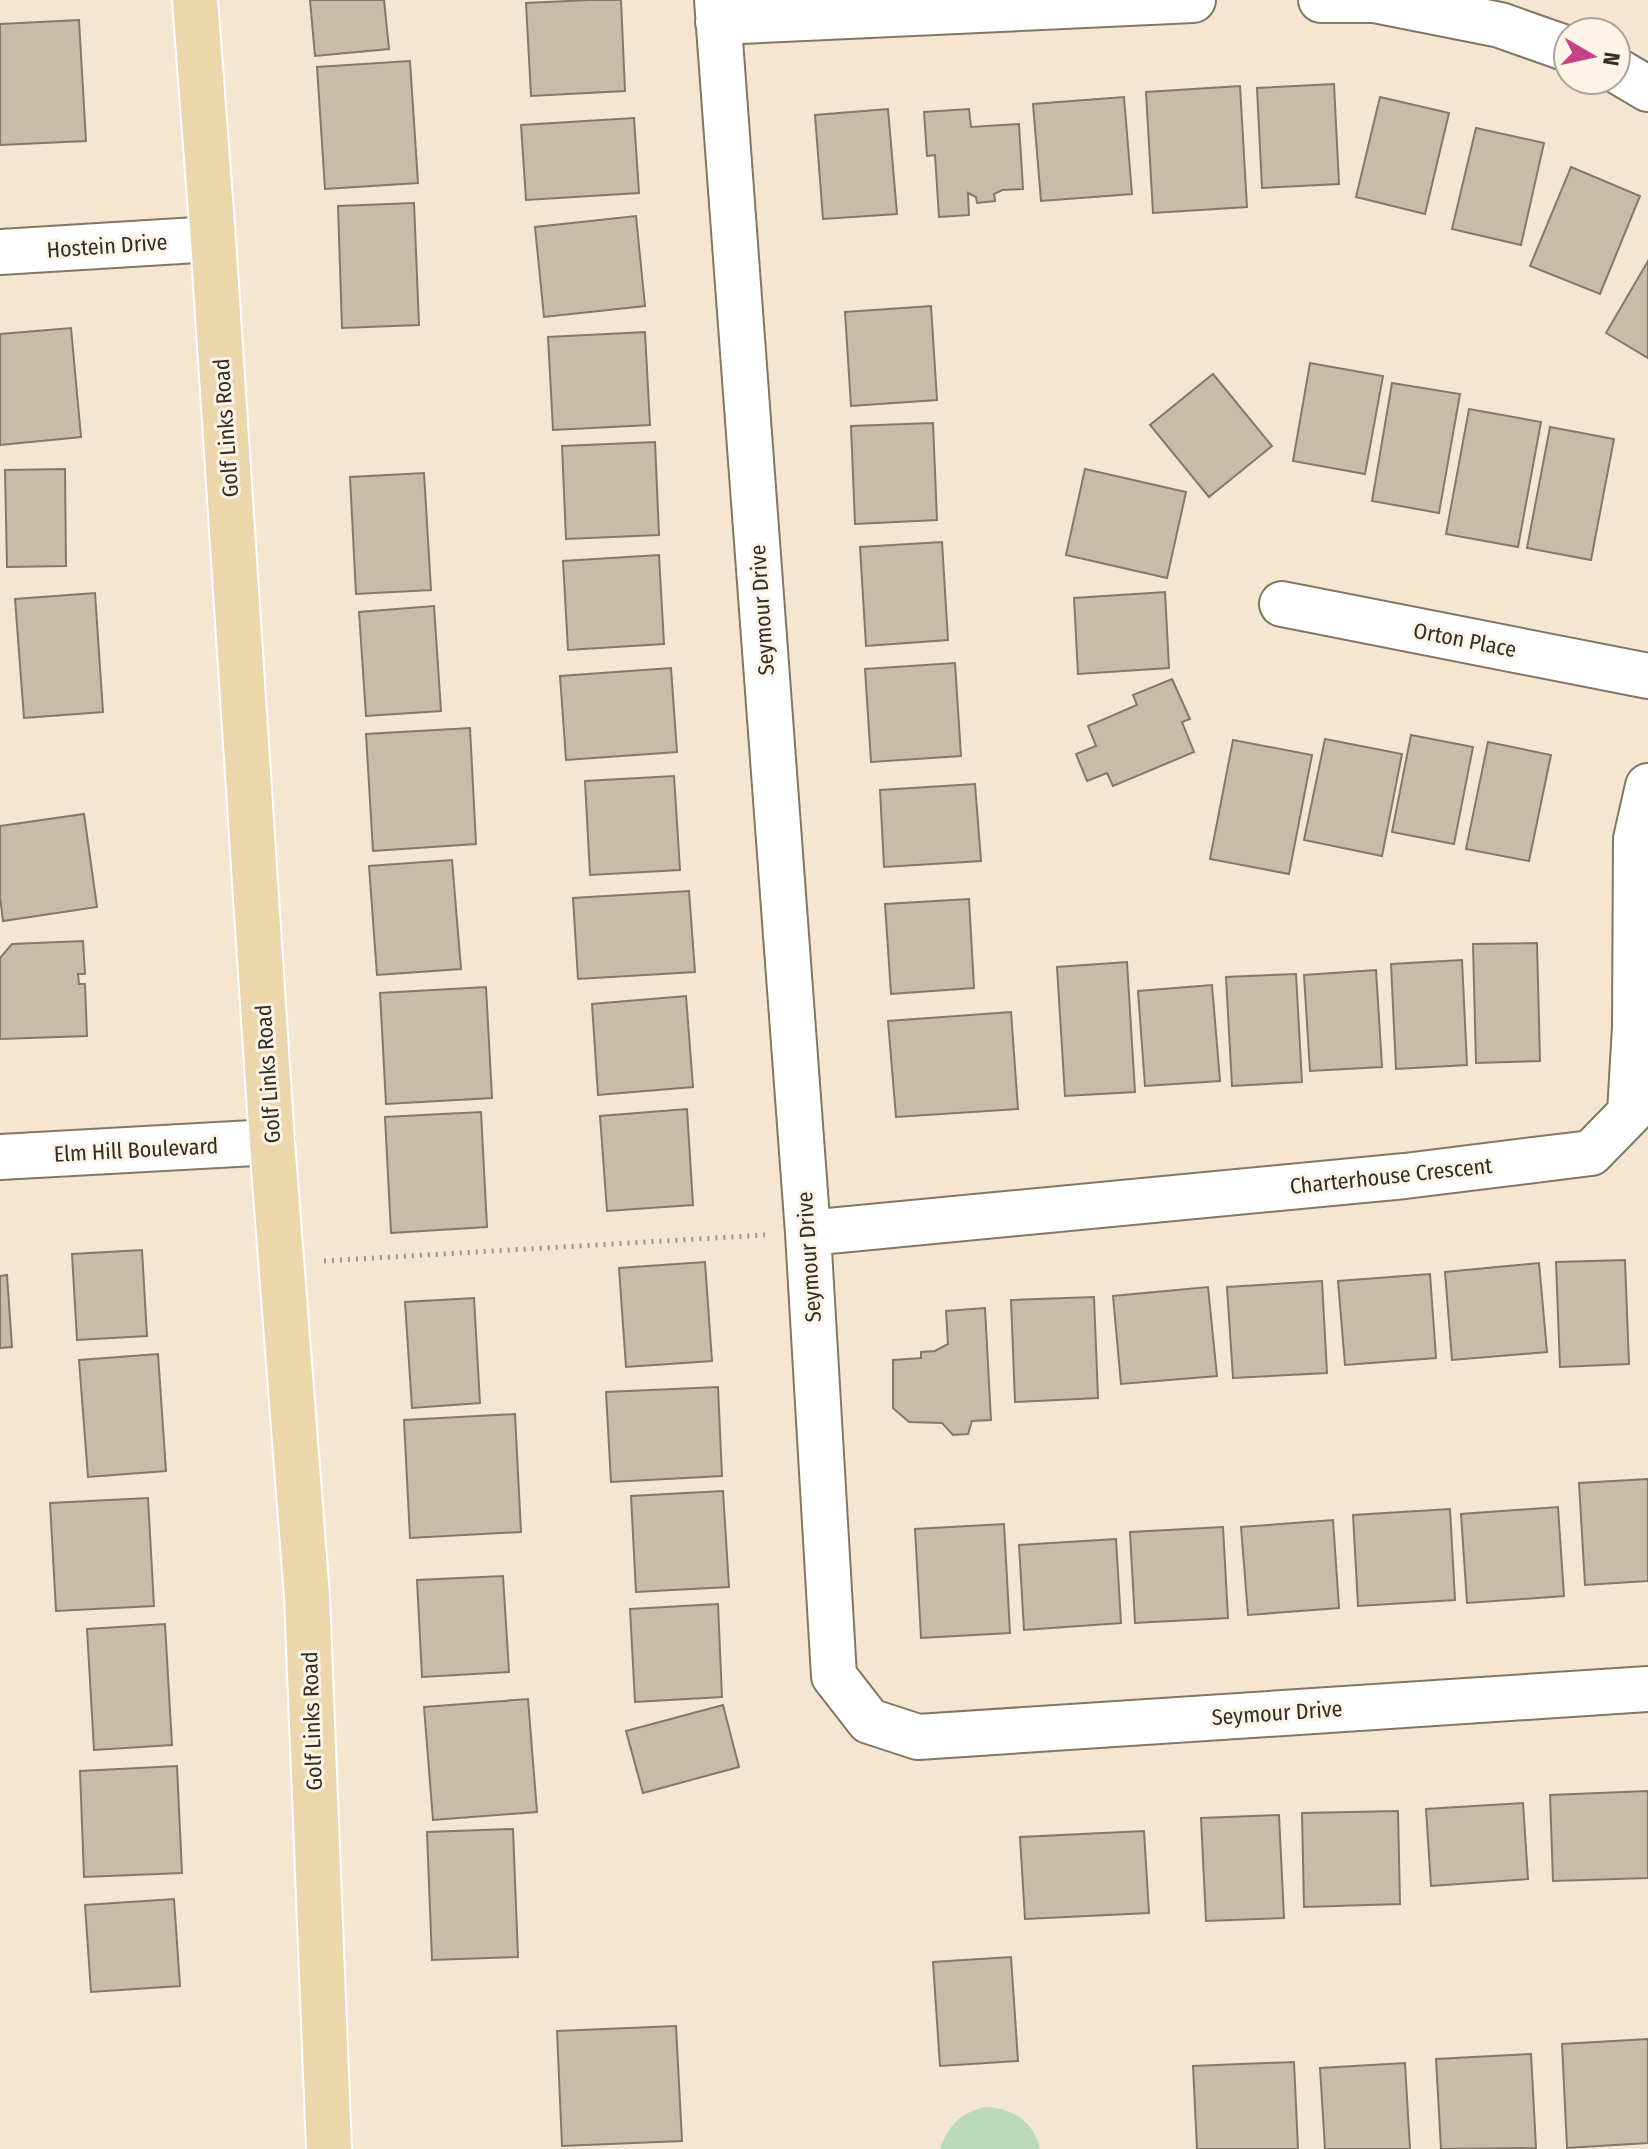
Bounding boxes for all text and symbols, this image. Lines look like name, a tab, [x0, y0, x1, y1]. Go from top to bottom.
north arrow	[1552, 16, 1632, 96]
text: N	[1597, 50, 1626, 68]
street label: Hostein Drive	[46, 228, 168, 264]
street label: Golf Links Road	[208, 358, 244, 498]
street label: Seymour Drive	[744, 544, 780, 676]
street label: Orton Place	[1411, 617, 1519, 663]
street label: Golf Links Road	[250, 1004, 286, 1144]
street label: Elm Hill Boulevard	[53, 1132, 219, 1168]
street label: Charterhouse Crescent	[1288, 1152, 1494, 1200]
street label: Seymour Drive	[791, 1191, 827, 1323]
street label: Golf Links Road	[296, 1651, 328, 1791]
street label: Seymour Drive	[1211, 1695, 1343, 1731]

